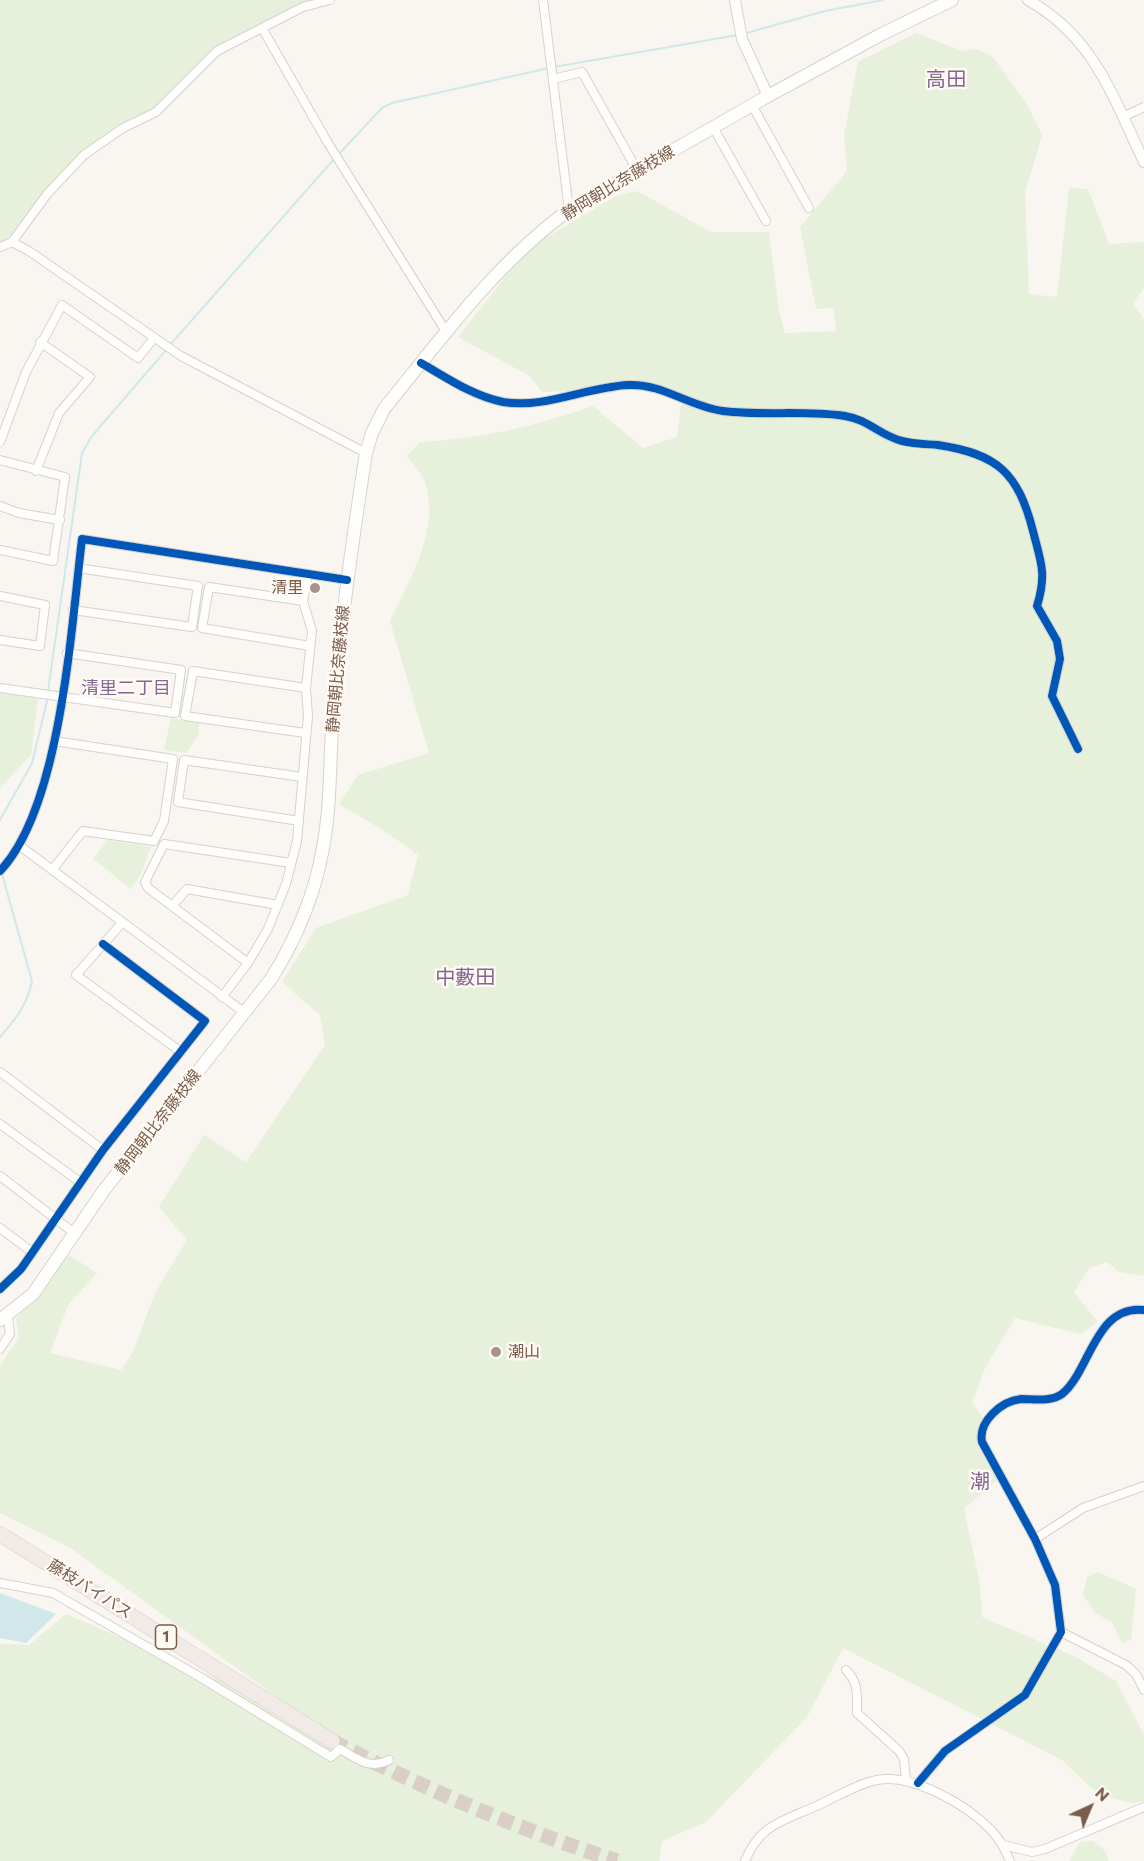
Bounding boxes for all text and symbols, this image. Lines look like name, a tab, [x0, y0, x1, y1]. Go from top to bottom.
district label: 高田	[926, 67, 966, 91]
street label: 静岡朝比奈藤枝線	[558, 142, 678, 224]
place label: 清里	[271, 578, 303, 598]
marker: 清里	[308, 581, 322, 595]
street label: 静岡朝比奈藤枝線	[323, 604, 353, 734]
district label: 清里二丁目	[81, 677, 171, 699]
district label: 中藪田	[435, 965, 495, 989]
street label: 静岡朝比奈藤枝線	[111, 1066, 205, 1178]
place label: 潮山	[508, 1342, 540, 1362]
marker: 潮山	[489, 1345, 503, 1359]
district label: 潮	[970, 1469, 990, 1493]
street label: 藤枝バイパス	[44, 1555, 136, 1623]
road number: 1	[156, 1625, 176, 1649]
north arrow	[1060, 1777, 1120, 1837]
text: N	[1092, 1783, 1114, 1805]

